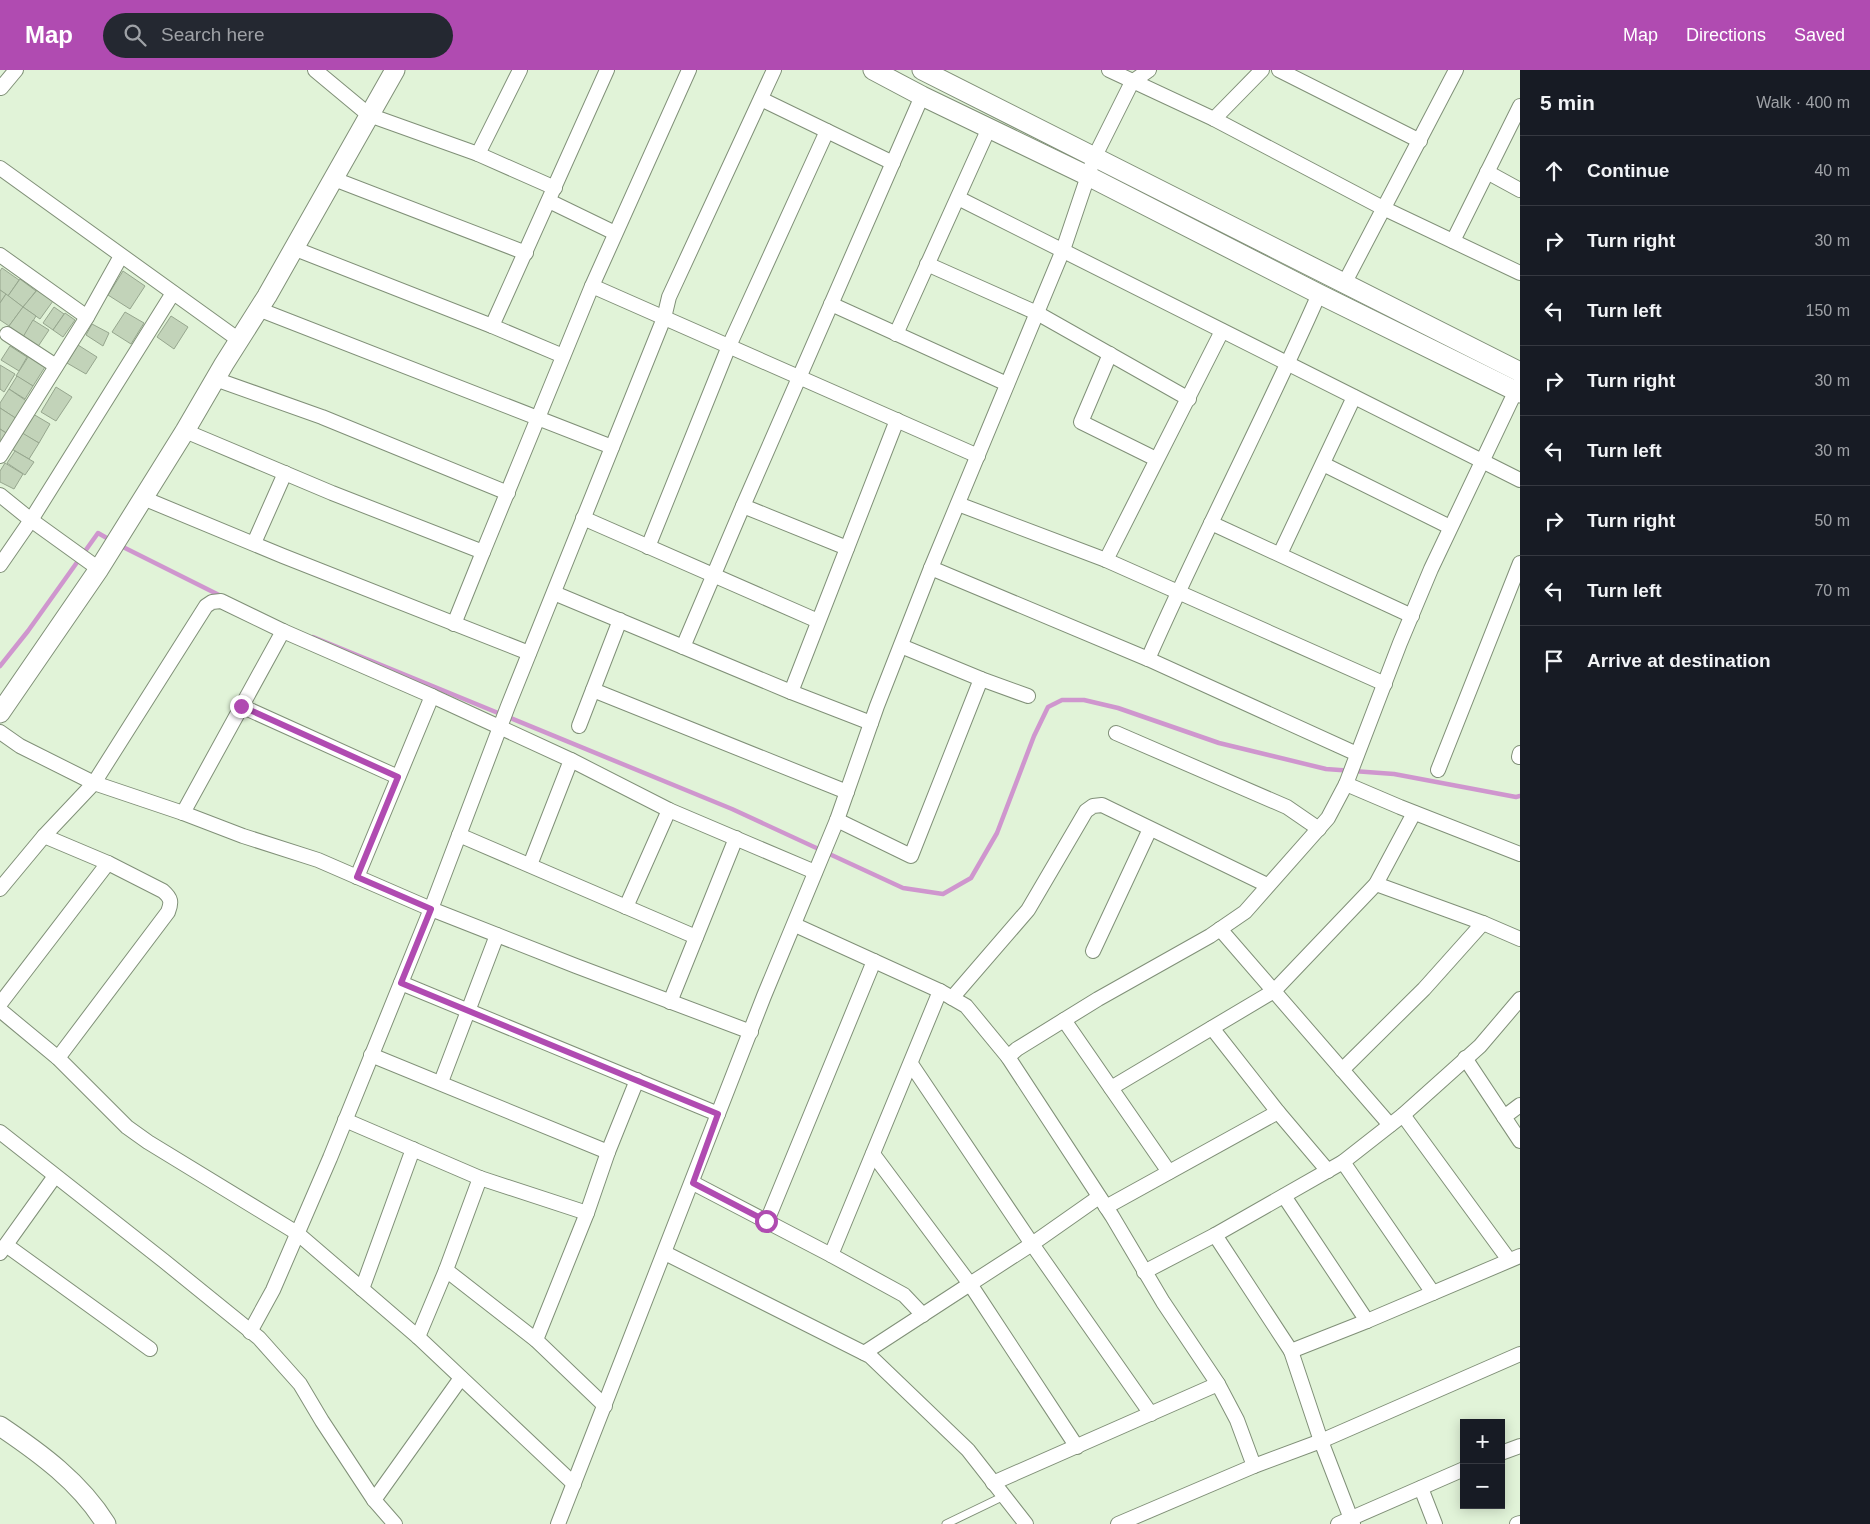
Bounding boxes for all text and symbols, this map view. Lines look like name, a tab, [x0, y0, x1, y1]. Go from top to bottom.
search box	[103, 13, 453, 58]
text: Map	[25, 21, 73, 48]
icon: search	[121, 21, 149, 49]
text: Search here	[161, 24, 265, 45]
text: Map	[1623, 25, 1658, 45]
text: Directions	[1686, 25, 1766, 45]
text: Saved	[1794, 25, 1845, 45]
text: 5 min	[1540, 91, 1595, 114]
text: Walk · 400 m	[1756, 94, 1850, 111]
icon: ahead	[1540, 157, 1568, 185]
text: Continue	[1587, 160, 1669, 181]
text: 40 m	[1814, 162, 1850, 179]
icon: right	[1540, 227, 1568, 255]
text: Turn right	[1587, 230, 1675, 251]
text: 30 m	[1814, 232, 1850, 249]
icon: left	[1540, 297, 1568, 325]
text: Turn left	[1587, 300, 1662, 321]
text: 150 m	[1806, 302, 1850, 319]
icon: right	[1540, 367, 1568, 395]
text: Turn right	[1587, 370, 1675, 391]
text: 30 m	[1814, 372, 1850, 389]
icon: left	[1540, 437, 1568, 465]
text: Turn left	[1587, 440, 1662, 461]
text: 30 m	[1814, 442, 1850, 459]
icon: right	[1540, 507, 1568, 535]
text: Turn right	[1587, 510, 1675, 531]
text: 50 m	[1814, 512, 1850, 529]
icon: left	[1540, 577, 1568, 605]
text: Turn left	[1587, 580, 1662, 601]
text: 70 m	[1814, 582, 1850, 599]
icon: arrive	[1540, 647, 1568, 675]
text: Arrive at destination	[1587, 650, 1771, 671]
route end	[230, 695, 253, 718]
route start	[755, 1210, 778, 1233]
map controls	[1460, 1419, 1505, 1509]
button: +	[1460, 1419, 1505, 1464]
button: −	[1460, 1464, 1505, 1509]

